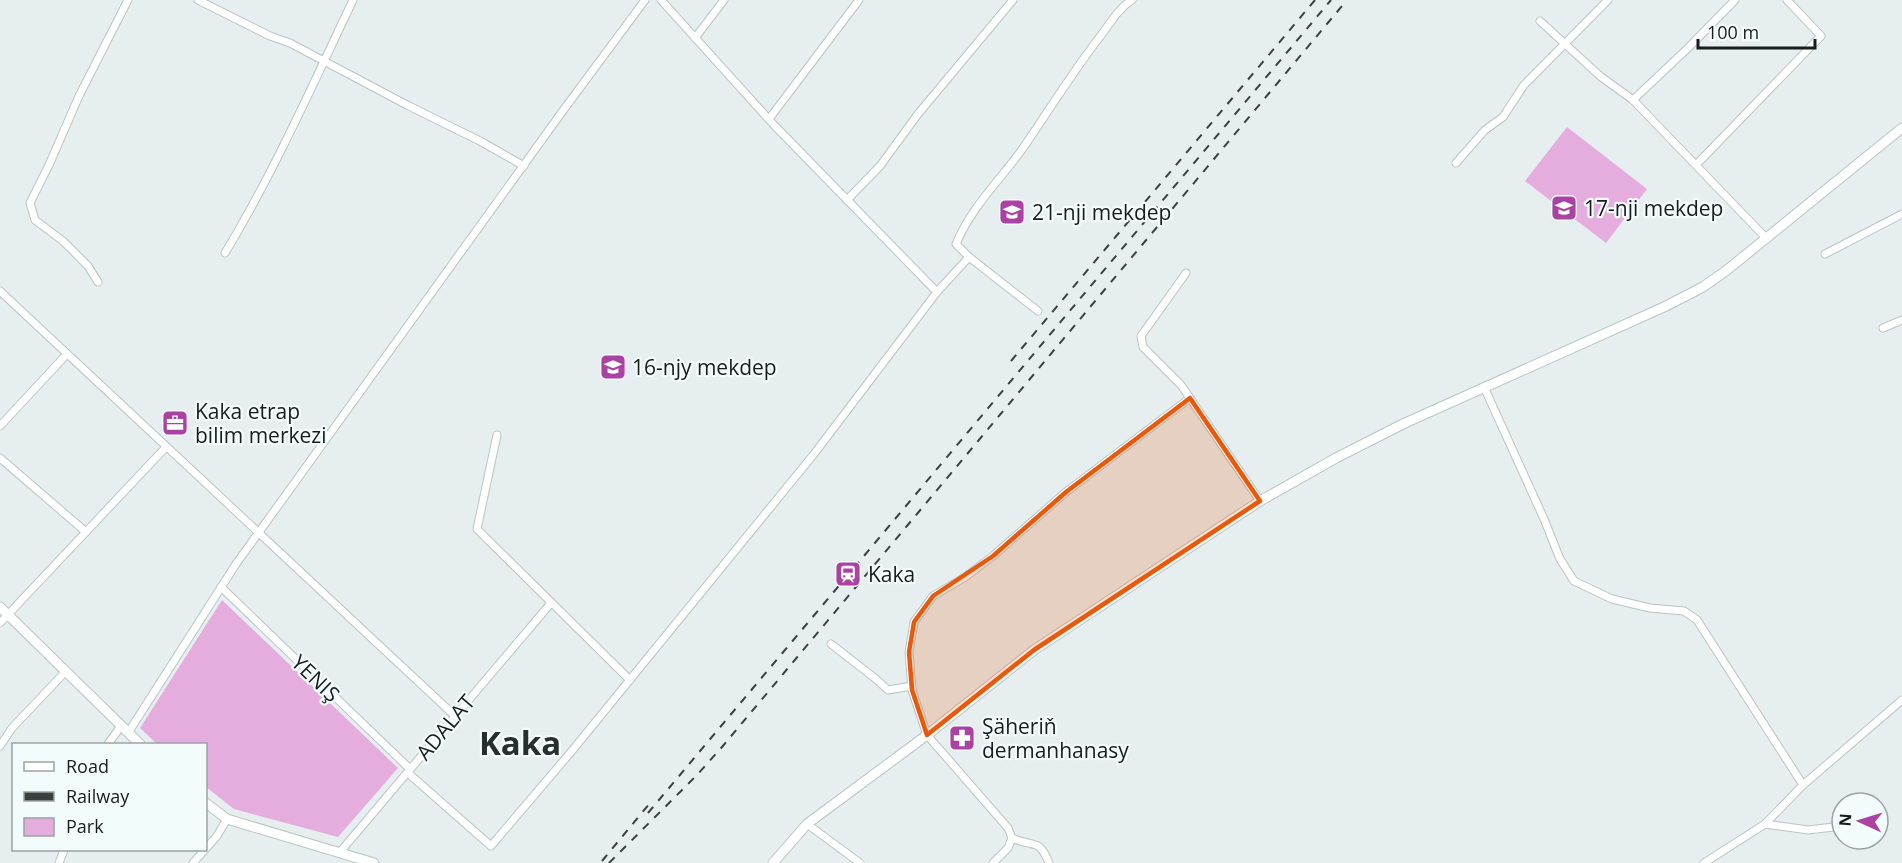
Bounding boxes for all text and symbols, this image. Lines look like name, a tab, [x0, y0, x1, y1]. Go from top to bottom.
scale bar	[1698, 12, 1815, 50]
text: 100 m	[1707, 20, 1759, 44]
school or university icon: 17-nji mekdep	[1549, 193, 1579, 223]
place label: 17-nji mekdep	[1584, 194, 1723, 222]
school or university icon: 21-nji mekdep	[997, 197, 1027, 227]
place label: 21-nji mekdep	[1032, 198, 1171, 226]
school or university icon: 16-njy mekdep	[598, 352, 628, 382]
place label: 16-njy mekdep	[632, 353, 777, 381]
place label: Kaka etrap bilim merkezi	[195, 397, 326, 449]
office icon: Kaka etrap bilim merkezi	[160, 408, 190, 438]
station icon: Kaka	[833, 559, 863, 589]
place label: Kaka	[868, 560, 915, 588]
street label: YENIŞ	[286, 648, 346, 708]
street label: ADALAT	[409, 688, 481, 766]
place label: Şäheriň dermanhanasy	[982, 712, 1129, 764]
district label: Kaka	[479, 720, 561, 765]
pharmacy icon: Şäheriň dermanhanasy	[947, 723, 977, 753]
legend	[12, 743, 207, 851]
text: Road	[66, 754, 109, 778]
text: Railway	[66, 784, 130, 808]
north arrow	[1830, 791, 1890, 851]
text: N	[1834, 813, 1856, 827]
text: Park	[66, 814, 104, 838]

